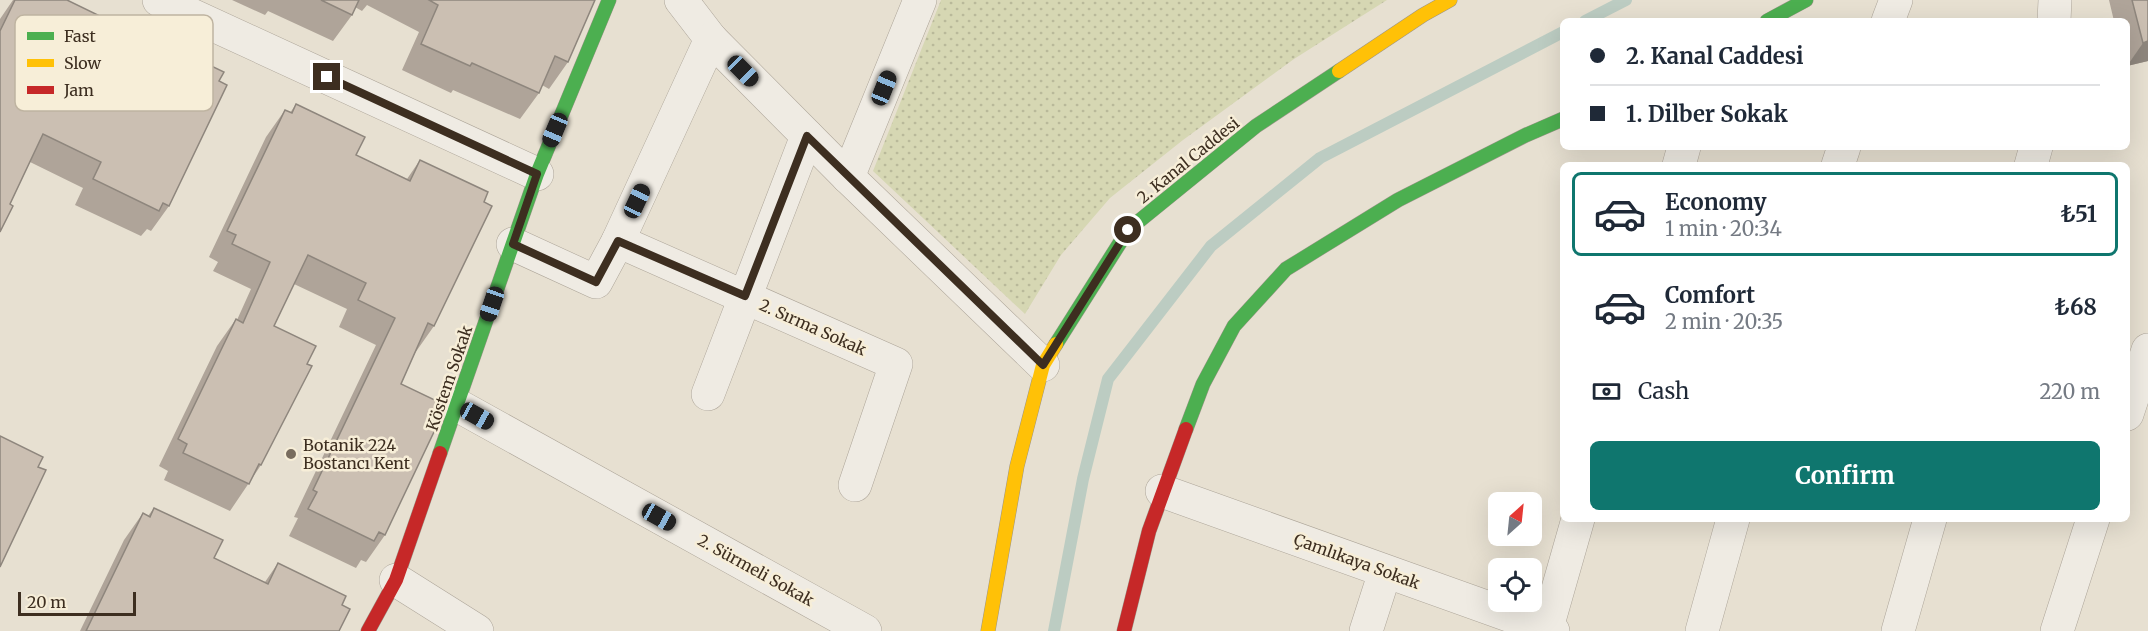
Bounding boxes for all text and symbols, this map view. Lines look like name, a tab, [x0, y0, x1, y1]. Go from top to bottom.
legend	[15, 15, 213, 111]
text: Fast	[64, 26, 97, 46]
text: 2. Kanal Caddesi	[1626, 42, 1803, 70]
car	[724, 52, 762, 90]
text: Slow	[64, 53, 102, 73]
route end	[313, 63, 340, 90]
car	[869, 68, 899, 108]
text: Jam	[63, 80, 94, 100]
text: 1. Dilber Sokak	[1626, 100, 1788, 128]
car	[540, 110, 570, 150]
street label: 2. Kanal Caddesi	[1133, 113, 1243, 207]
car	[621, 181, 653, 221]
icon: car	[1593, 187, 1647, 241]
text: Economy	[1665, 188, 1766, 216]
text: ₺51	[2061, 200, 2097, 228]
route start	[1114, 216, 1141, 243]
text: 1 min · 20:34	[1665, 216, 1782, 241]
icon: car	[1593, 280, 1647, 334]
text: Comfort	[1665, 281, 1755, 309]
car	[478, 284, 506, 324]
text: ₺68	[2055, 293, 2097, 321]
street label: 2. Sırma Sokak	[756, 294, 870, 360]
text: 2 min · 20:35	[1665, 309, 1783, 334]
street label: Köstem Sokak	[422, 322, 477, 433]
icon: cash	[1590, 375, 1623, 408]
text: Cash	[1638, 377, 1689, 405]
text: 220 m	[2040, 379, 2100, 404]
car	[457, 399, 497, 433]
place label: Botanik 224 Bostancı Kent	[303, 435, 411, 473]
button: Confirm	[1590, 441, 2100, 510]
marker: Botanik 224 Bostancı Kent	[284, 447, 298, 461]
north arrow	[1488, 492, 1542, 546]
map controls	[1488, 492, 1542, 612]
car	[639, 500, 679, 534]
street label: Çamlıkaya Sokak	[1291, 529, 1424, 593]
street label: 2. Sürmeli Sokak	[694, 530, 818, 611]
button: locate	[1488, 558, 1542, 612]
scale bar	[18, 589, 136, 616]
text: 20 m	[27, 592, 66, 612]

